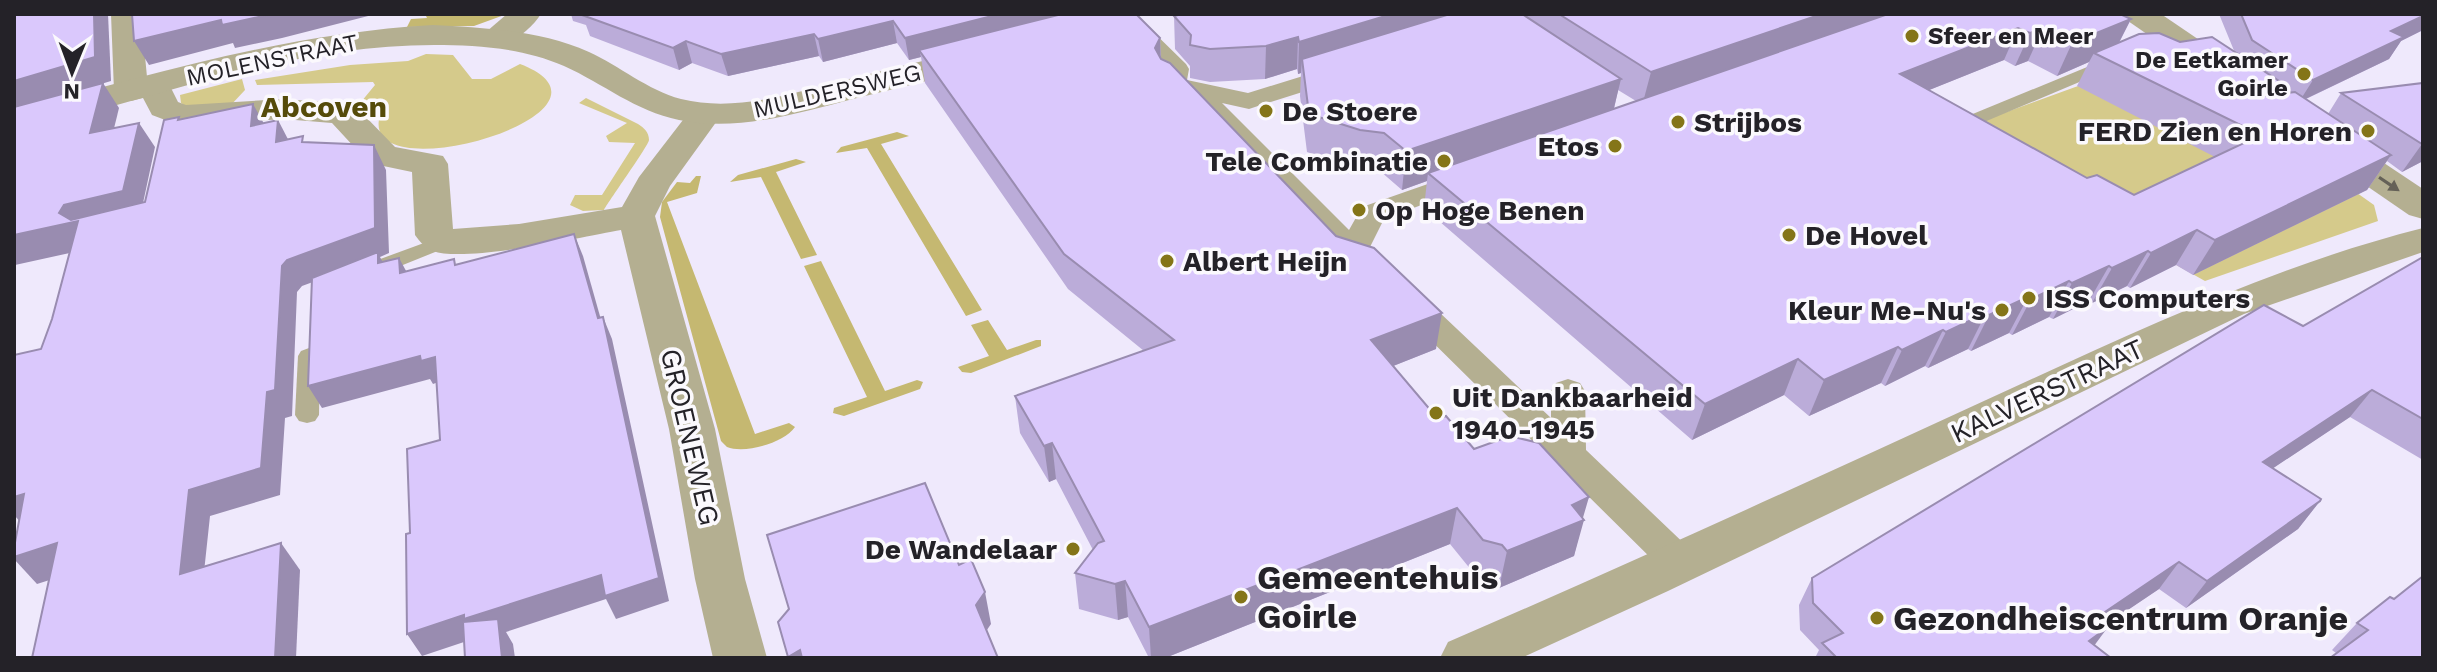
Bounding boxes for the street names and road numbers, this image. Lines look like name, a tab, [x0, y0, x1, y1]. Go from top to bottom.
street label: MOLENSTRAAT	[184, 28, 360, 92]
street label: MULDERSWEG	[751, 58, 923, 124]
street label: KALVERSTRAAT	[1945, 332, 2149, 450]
street label: GROENEWEG	[654, 345, 726, 529]

